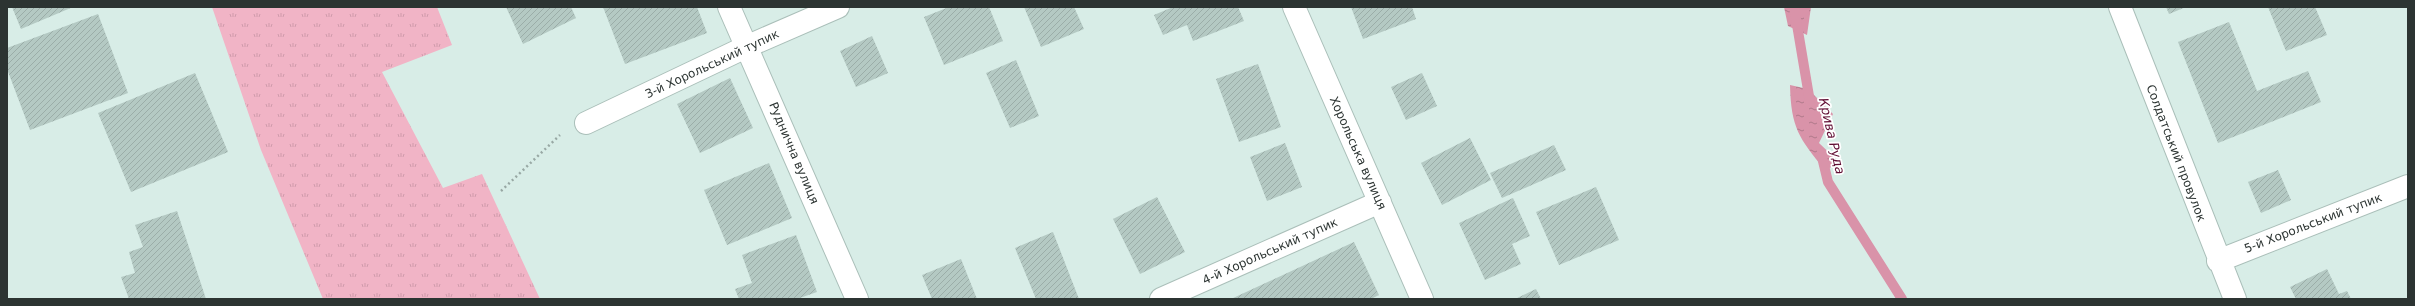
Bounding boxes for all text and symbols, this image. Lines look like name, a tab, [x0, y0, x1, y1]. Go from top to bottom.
street label: 3-й Хорольський тупик	[643, 27, 781, 101]
street label: Солдатський провулок	[2143, 83, 2209, 223]
street label: Хорольська вулиця	[1327, 94, 1389, 212]
water label: Крива Руда	[1816, 96, 1848, 176]
street label: Руднична вулиця	[766, 100, 822, 206]
street label: 5-й Хорольський тупик	[2242, 190, 2384, 256]
street label: 4-й Хорольський тупик	[1200, 215, 1340, 287]

